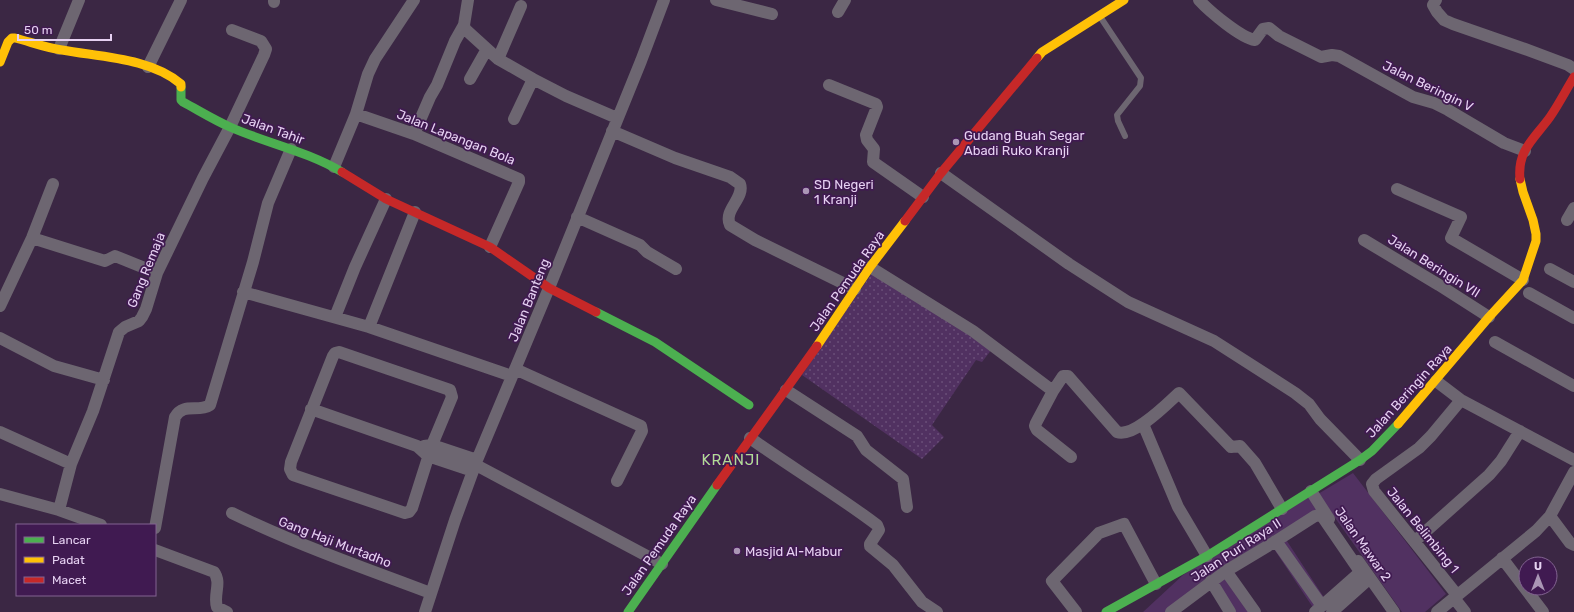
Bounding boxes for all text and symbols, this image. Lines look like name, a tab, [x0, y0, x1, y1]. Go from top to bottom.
scale bar	[18, 16, 111, 42]
text: 50 m	[24, 23, 52, 37]
street label: Jalan Beringin V	[1380, 58, 1476, 116]
street label: Jalan Lapangan Bola	[394, 106, 517, 169]
street label: Jalan Tahir	[239, 111, 307, 147]
place label: Gudang Buah Segar Abadi Ruko Kranji	[964, 128, 1085, 158]
marker: Gudang Buah Segar Abadi Ruko Kranji	[951, 137, 961, 147]
place label: SD Negeri 1 Kranji	[814, 177, 874, 207]
marker: SD Negeri 1 Kranji	[801, 186, 811, 196]
street label: Jalan Pemuda Raya	[807, 228, 887, 334]
street label: Gang Remaja	[124, 230, 169, 310]
street label: Jalan Beringin VII	[1385, 232, 1483, 301]
street label: Jalan Banteng	[505, 256, 553, 344]
street label: Jalan Beringin Raya	[1363, 341, 1456, 441]
district label: KRANJI	[702, 451, 760, 469]
street label: Jalan Belimbing 1	[1383, 484, 1462, 576]
street label: Jalan Pemuda Raya	[619, 492, 699, 598]
street label: Jalan Mawar 2	[1332, 504, 1394, 584]
street label: Gang Haji Murtadho	[276, 514, 393, 571]
street label: Jalan Puri Raya II	[1188, 515, 1284, 585]
legend	[16, 524, 156, 596]
text: Lancar	[52, 533, 91, 547]
place label: Masjid Al-Mabur	[745, 544, 842, 559]
marker: Masjid Al-Mabur	[732, 546, 742, 556]
text: Padat	[52, 553, 85, 567]
north arrow	[1518, 556, 1558, 596]
text: U	[1534, 560, 1542, 573]
text: Macet	[52, 573, 86, 587]

